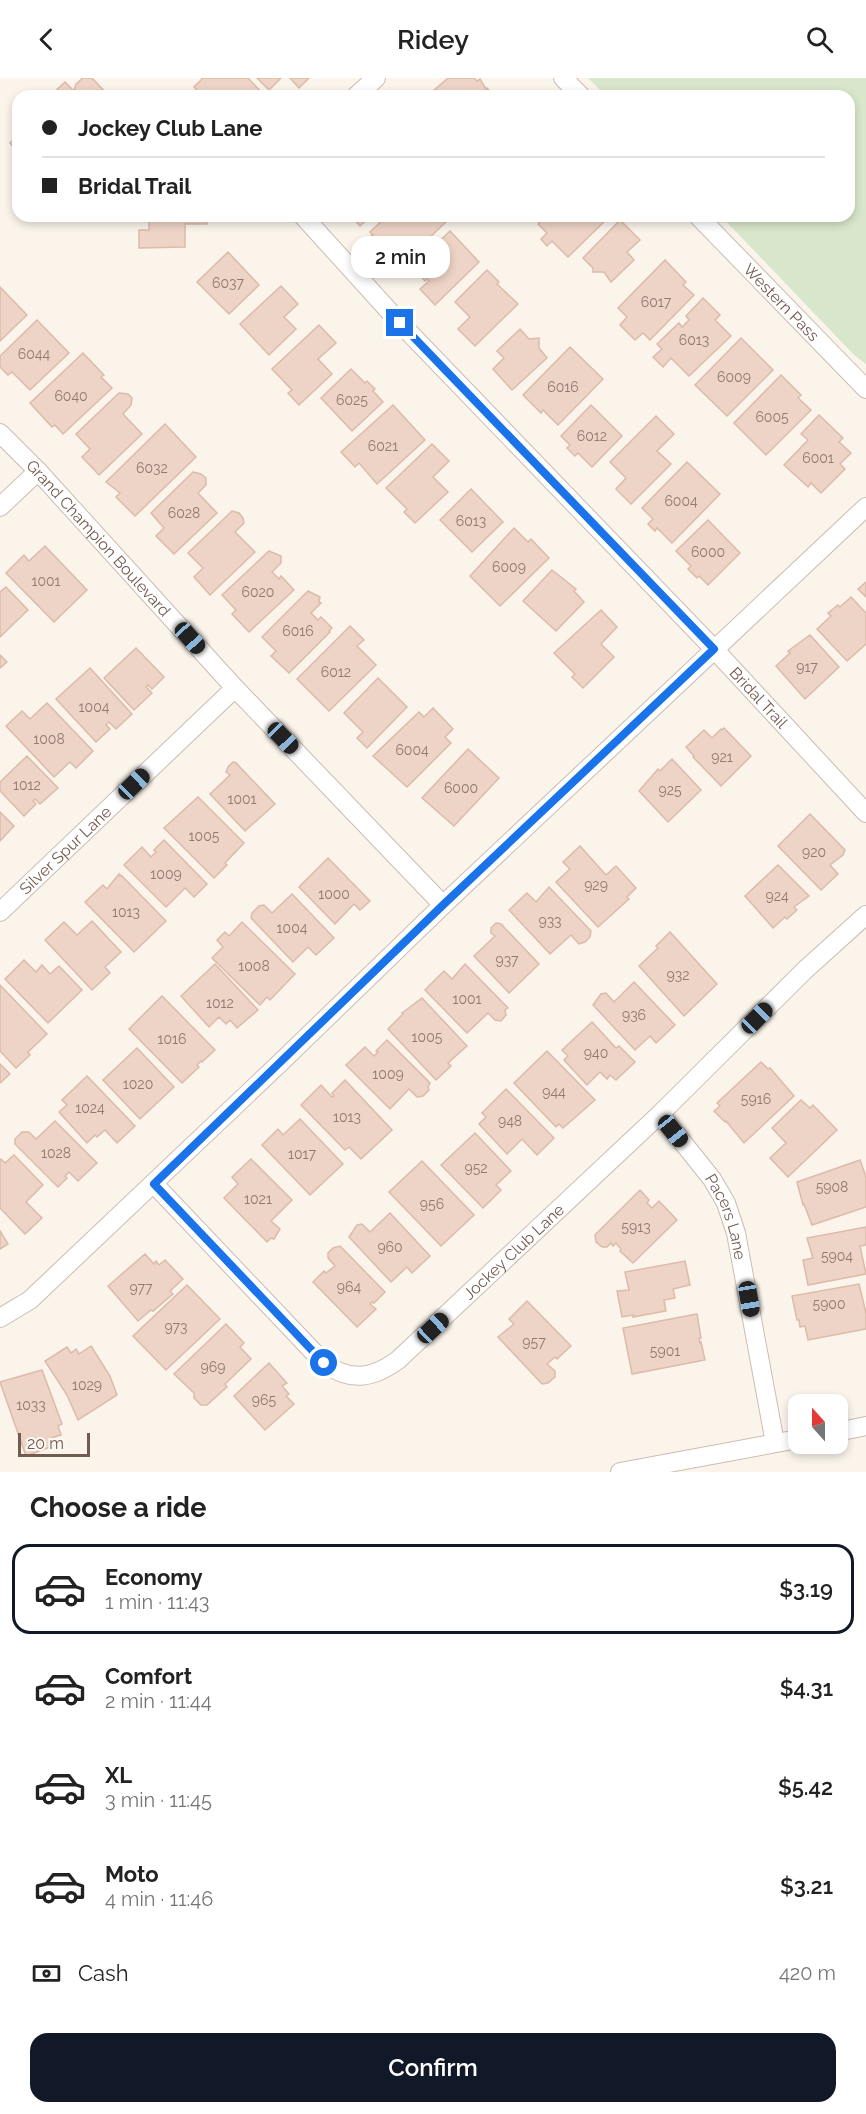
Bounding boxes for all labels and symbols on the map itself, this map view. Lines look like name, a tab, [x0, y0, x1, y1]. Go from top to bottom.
callout: 2 min	[350, 236, 450, 278]
street label: Western Pass	[740, 259, 824, 345]
house number: 6037	[212, 275, 244, 291]
house number: 6017	[641, 294, 672, 310]
route end	[386, 309, 413, 336]
house number: 6013	[679, 332, 709, 348]
house number: 6044	[18, 346, 50, 362]
house number: 6009	[717, 369, 751, 385]
house number: 6016	[547, 379, 579, 395]
house number: 6040	[54, 388, 88, 404]
house number: 6025	[336, 392, 368, 408]
house number: 6005	[755, 409, 789, 425]
house number: 6012	[577, 428, 607, 444]
house number: 6021	[368, 438, 398, 454]
house number: 6001	[802, 450, 834, 466]
street label: Grand Champion Boulevard	[23, 456, 175, 620]
house number: 6032	[136, 460, 168, 476]
house number: 6004	[664, 493, 698, 509]
house number: 6028	[168, 505, 200, 521]
house number: 6013	[456, 513, 486, 529]
house number: 6000	[691, 544, 725, 560]
house number: 6009	[492, 559, 526, 575]
house number: 1001	[31, 573, 61, 589]
house number: 6020	[242, 584, 274, 600]
car	[171, 619, 209, 657]
house number: 6016	[282, 623, 314, 639]
house number: 917	[796, 659, 818, 675]
street label: Bridal Trail	[726, 663, 792, 732]
house number: 6012	[321, 664, 351, 680]
house number: 1004	[79, 699, 110, 715]
car	[264, 719, 302, 757]
house number: 1008	[33, 731, 65, 747]
house number: 6004	[395, 742, 429, 758]
house number: 921	[711, 749, 733, 765]
car	[115, 765, 153, 803]
house number: 1012	[13, 777, 41, 793]
house number: 6000	[444, 780, 478, 796]
house number: 925	[658, 782, 682, 798]
house number: 1001	[227, 791, 257, 807]
street label: Silver Spur Lane	[15, 802, 115, 898]
house number: 1005	[189, 828, 220, 844]
house number: 920	[802, 844, 826, 860]
house number: 1009	[150, 866, 182, 882]
house number: 929	[584, 877, 608, 893]
house number: 1000	[318, 886, 350, 902]
house number: 924	[765, 888, 789, 904]
house number: 1013	[112, 904, 140, 920]
house number: 933	[538, 913, 562, 929]
house number: 1004	[277, 920, 308, 936]
house number: 937	[495, 952, 519, 968]
house number: 1008	[238, 958, 270, 974]
house number: 932	[667, 967, 689, 983]
house number: 1001	[452, 991, 482, 1007]
house number: 1012	[206, 995, 234, 1011]
car	[738, 999, 776, 1037]
house number: 936	[622, 1007, 646, 1023]
house number: 1005	[412, 1029, 443, 1045]
house number: 1016	[158, 1031, 187, 1047]
house number: 940	[584, 1045, 608, 1061]
house number: 1009	[372, 1066, 404, 1082]
house number: 1020	[123, 1076, 153, 1092]
house number: 944	[542, 1084, 566, 1100]
house number: 5916	[741, 1091, 771, 1107]
house number: 1024	[75, 1100, 105, 1116]
house number: 1013	[333, 1109, 361, 1125]
car	[655, 1111, 691, 1151]
house number: 948	[498, 1113, 522, 1129]
house number: 1028	[41, 1145, 71, 1161]
house number: 1017	[288, 1146, 316, 1162]
house number: 952	[464, 1160, 488, 1176]
street label: Pacers Lane	[701, 1170, 750, 1261]
house number: 5908	[816, 1179, 848, 1195]
house number: 1021	[244, 1191, 272, 1207]
house number: 956	[420, 1196, 444, 1212]
street label: Jockey Club Lane	[459, 1200, 568, 1303]
house number: 5913	[621, 1219, 651, 1235]
house number: 960	[377, 1239, 403, 1255]
house number: 5904	[821, 1248, 853, 1264]
house number: 964	[337, 1279, 361, 1295]
house number: 977	[129, 1280, 153, 1296]
car	[737, 1280, 761, 1318]
house number: 5900	[813, 1296, 845, 1312]
car	[414, 1309, 452, 1347]
house number: 973	[164, 1319, 188, 1335]
house number: 957	[522, 1334, 546, 1350]
house number: 5901	[650, 1343, 680, 1359]
route start	[310, 1349, 337, 1376]
house number: 969	[201, 1359, 225, 1375]
house number: 1029	[72, 1377, 102, 1393]
house number: 965	[252, 1392, 277, 1408]
north arrow	[788, 1394, 848, 1454]
house number: 1033	[16, 1397, 46, 1413]
scale bar	[18, 1430, 90, 1458]

